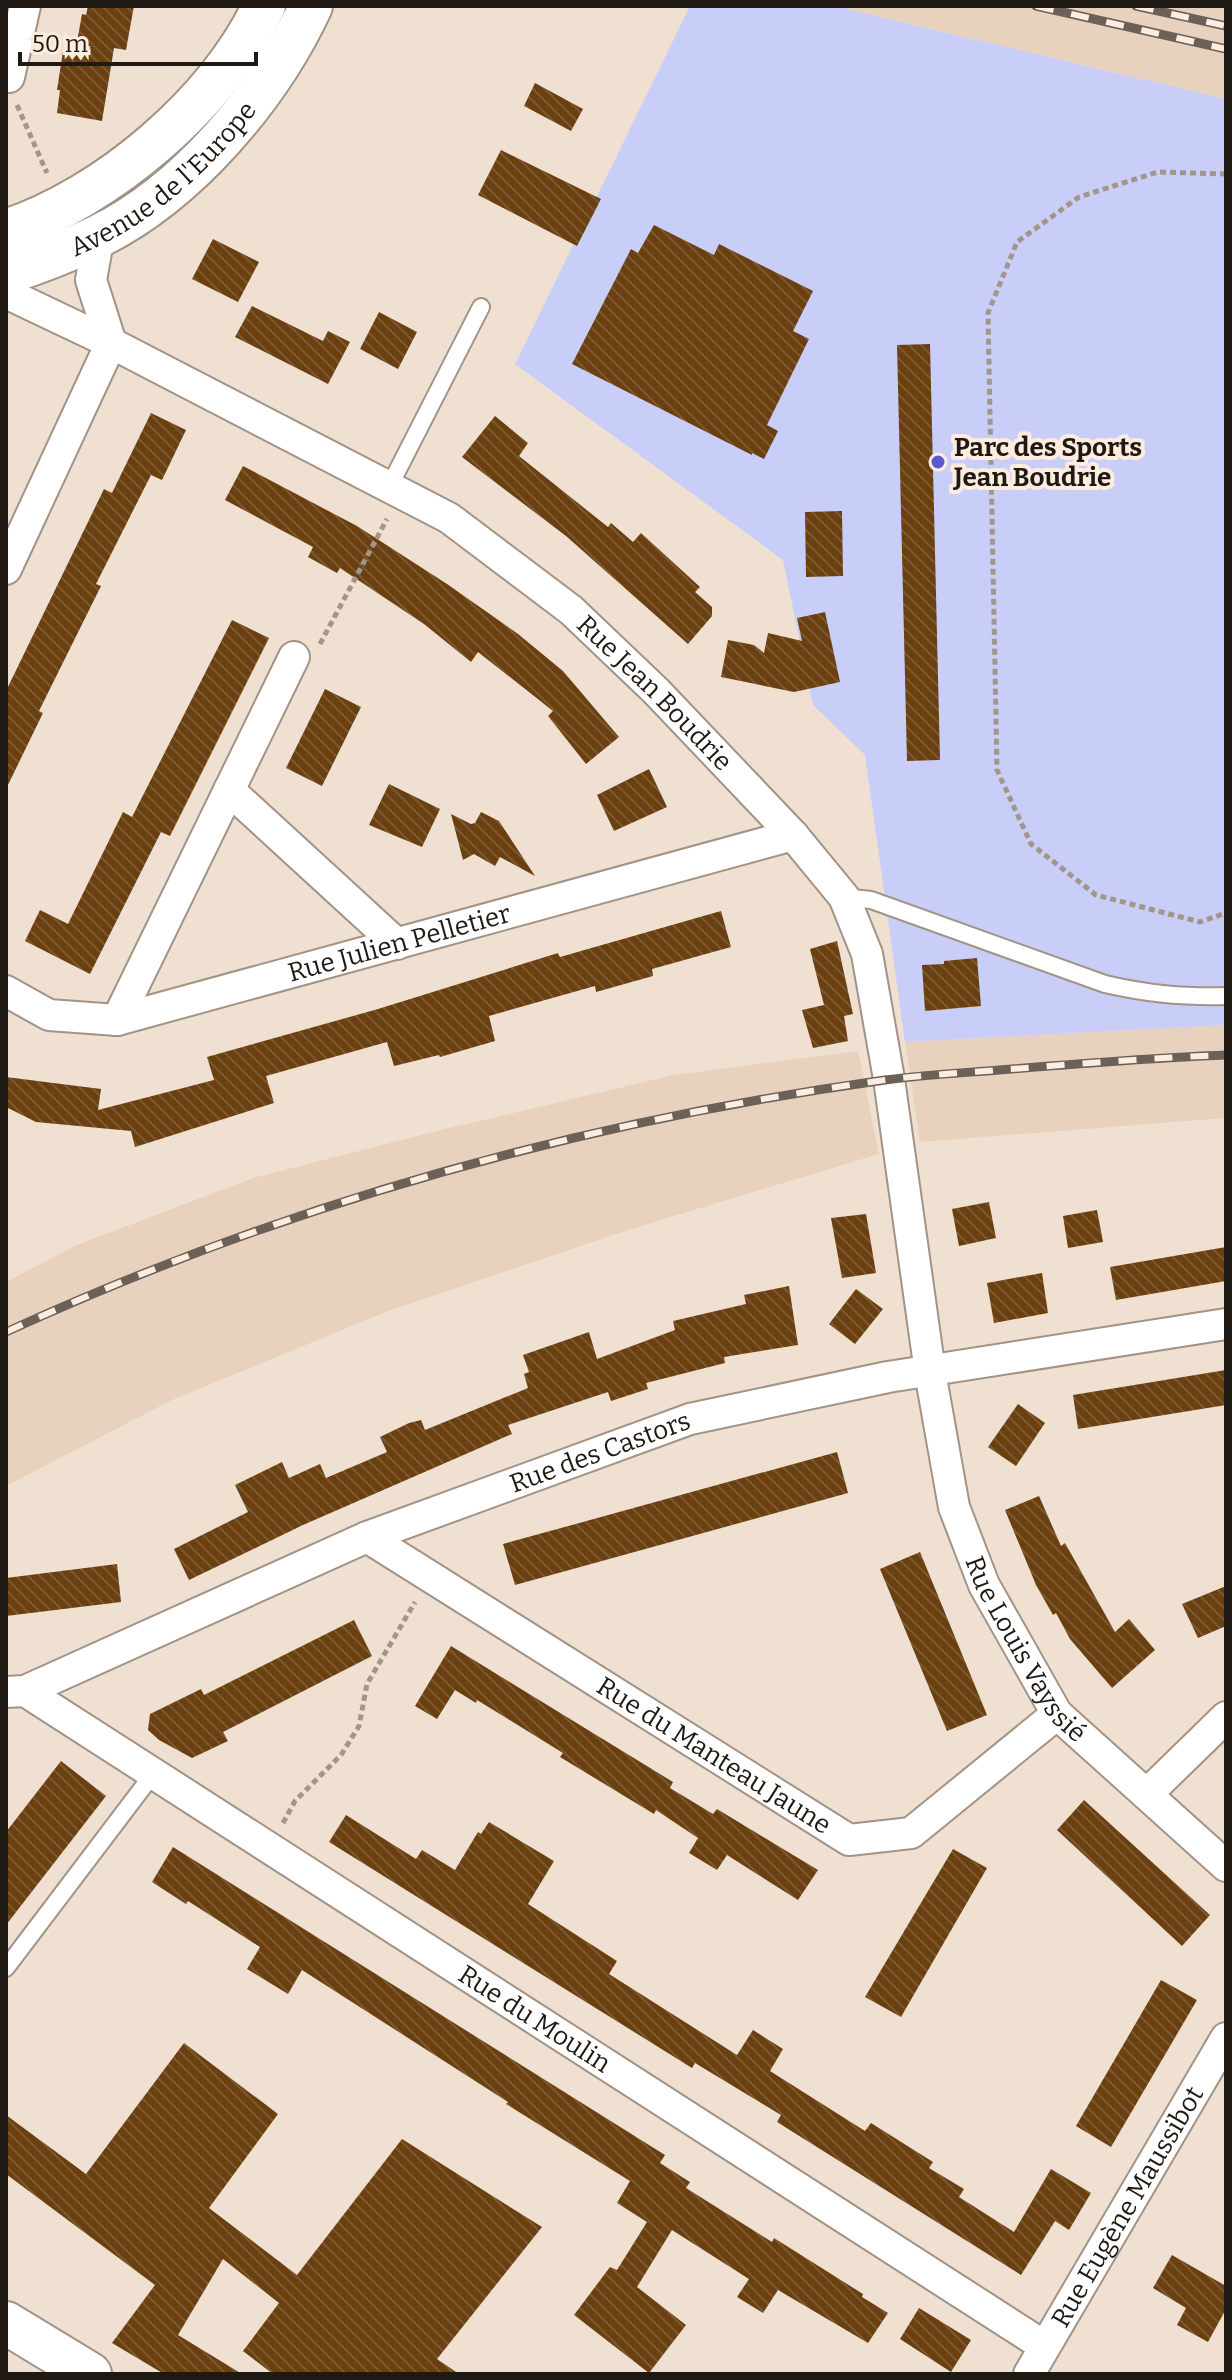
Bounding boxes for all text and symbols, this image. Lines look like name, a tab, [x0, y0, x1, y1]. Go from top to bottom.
scale bar	[20, 16, 256, 66]
text: 50 m	[32, 30, 88, 58]
street label: Avenue de l'Europe	[66, 96, 263, 263]
place label: Parc des Sports Jean Boudrie	[952, 432, 1142, 493]
marker: Parc des Sports Jean Boudrie	[929, 453, 947, 471]
street label: Rue Jean Boudrie	[570, 609, 738, 777]
street label: Rue Julien Pelletier	[285, 898, 514, 988]
street label: Rue des Castors	[505, 1405, 695, 1500]
street label: Rue Louis Vayssié	[958, 1552, 1092, 1749]
street label: Rue du Manteau Jaune	[591, 1671, 837, 1841]
street label: Rue du Moulin	[453, 1959, 617, 2080]
street label: Rue Eugène Maussibot	[1045, 2081, 1210, 2333]

